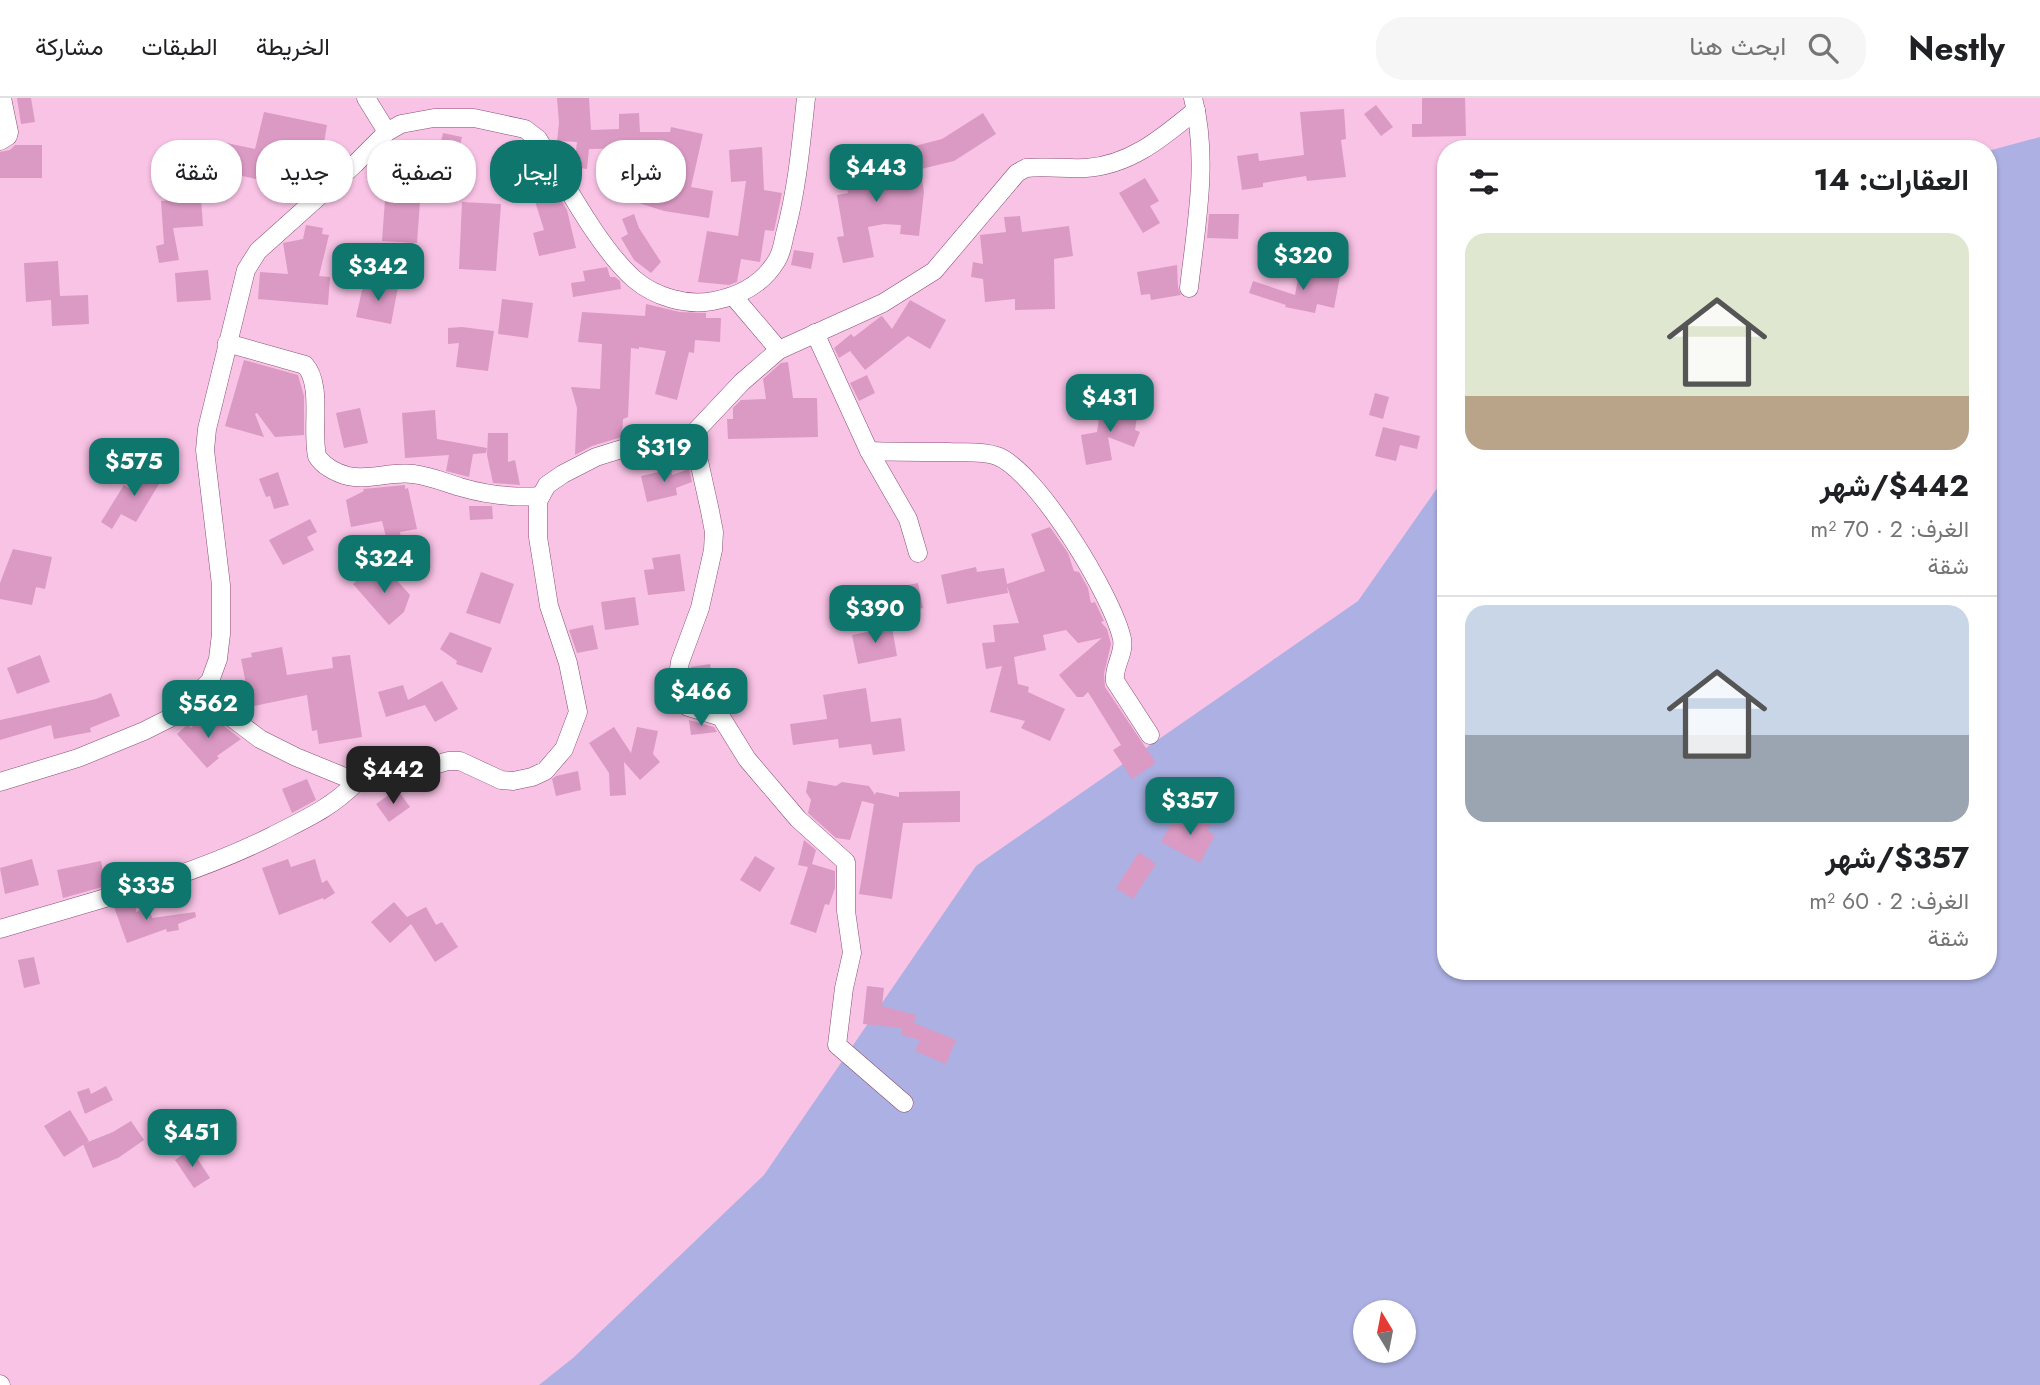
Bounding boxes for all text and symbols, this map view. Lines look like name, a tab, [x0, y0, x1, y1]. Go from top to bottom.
search box	[1376, 17, 1866, 80]
text: Nestly	[1908, 25, 2005, 72]
text: ابحث هنا	[1689, 27, 1786, 65]
text: مشاركة	[35, 29, 103, 64]
text: الطبقات	[141, 29, 218, 64]
text: الخريطة	[256, 29, 330, 64]
icon: search	[1804, 29, 1842, 67]
chip: شقة	[151, 140, 242, 203]
chip: جديد	[256, 140, 353, 203]
chip: تصفية	[367, 140, 476, 203]
chip: إيجار	[490, 140, 582, 203]
chip: شراء	[596, 140, 686, 203]
pin: $443	[835, 144, 917, 204]
text: $443	[846, 150, 906, 184]
text: العقارات: 14	[1814, 158, 1969, 201]
icon: filters	[1465, 163, 1503, 201]
pin: $320	[1262, 232, 1344, 292]
text: $320	[1274, 238, 1332, 272]
pin: $342	[337, 244, 419, 303]
text: $342	[348, 249, 408, 283]
icon: home	[1654, 279, 1780, 405]
pin: $431	[1069, 374, 1151, 434]
text: $431	[1082, 380, 1138, 414]
pin: $319	[623, 424, 705, 484]
text: $319	[636, 430, 692, 464]
pin: $575	[93, 438, 175, 498]
text: $575	[105, 444, 163, 478]
text: $442/شهر	[1820, 464, 1969, 507]
text: الغرف: 2 · 70 m²	[1810, 512, 1969, 546]
pin: $324	[343, 536, 425, 595]
text: $324	[354, 541, 414, 575]
text: شقة	[1927, 549, 1969, 583]
pin: $390	[834, 586, 916, 645]
text: $390	[845, 591, 905, 625]
icon: home	[1654, 651, 1780, 777]
pin: $466	[660, 668, 742, 728]
text: $466	[670, 674, 732, 708]
pin: $562	[167, 680, 249, 740]
text: $562	[178, 686, 238, 720]
pin: $442	[352, 746, 434, 806]
text: $442	[362, 752, 424, 786]
pin: $357	[1149, 778, 1231, 837]
text: $357	[1161, 783, 1219, 817]
text: $357/شهر	[1825, 836, 1969, 879]
pin: $335	[105, 862, 187, 922]
text: $335	[117, 868, 175, 902]
text: الغرف: 2 · 60 m²	[1809, 884, 1969, 918]
text: شقة	[1927, 921, 1969, 955]
pin: $451	[151, 1110, 233, 1169]
text: $451	[164, 1115, 220, 1149]
north arrow	[1353, 1300, 1416, 1363]
map controls	[1353, 1300, 1416, 1363]

